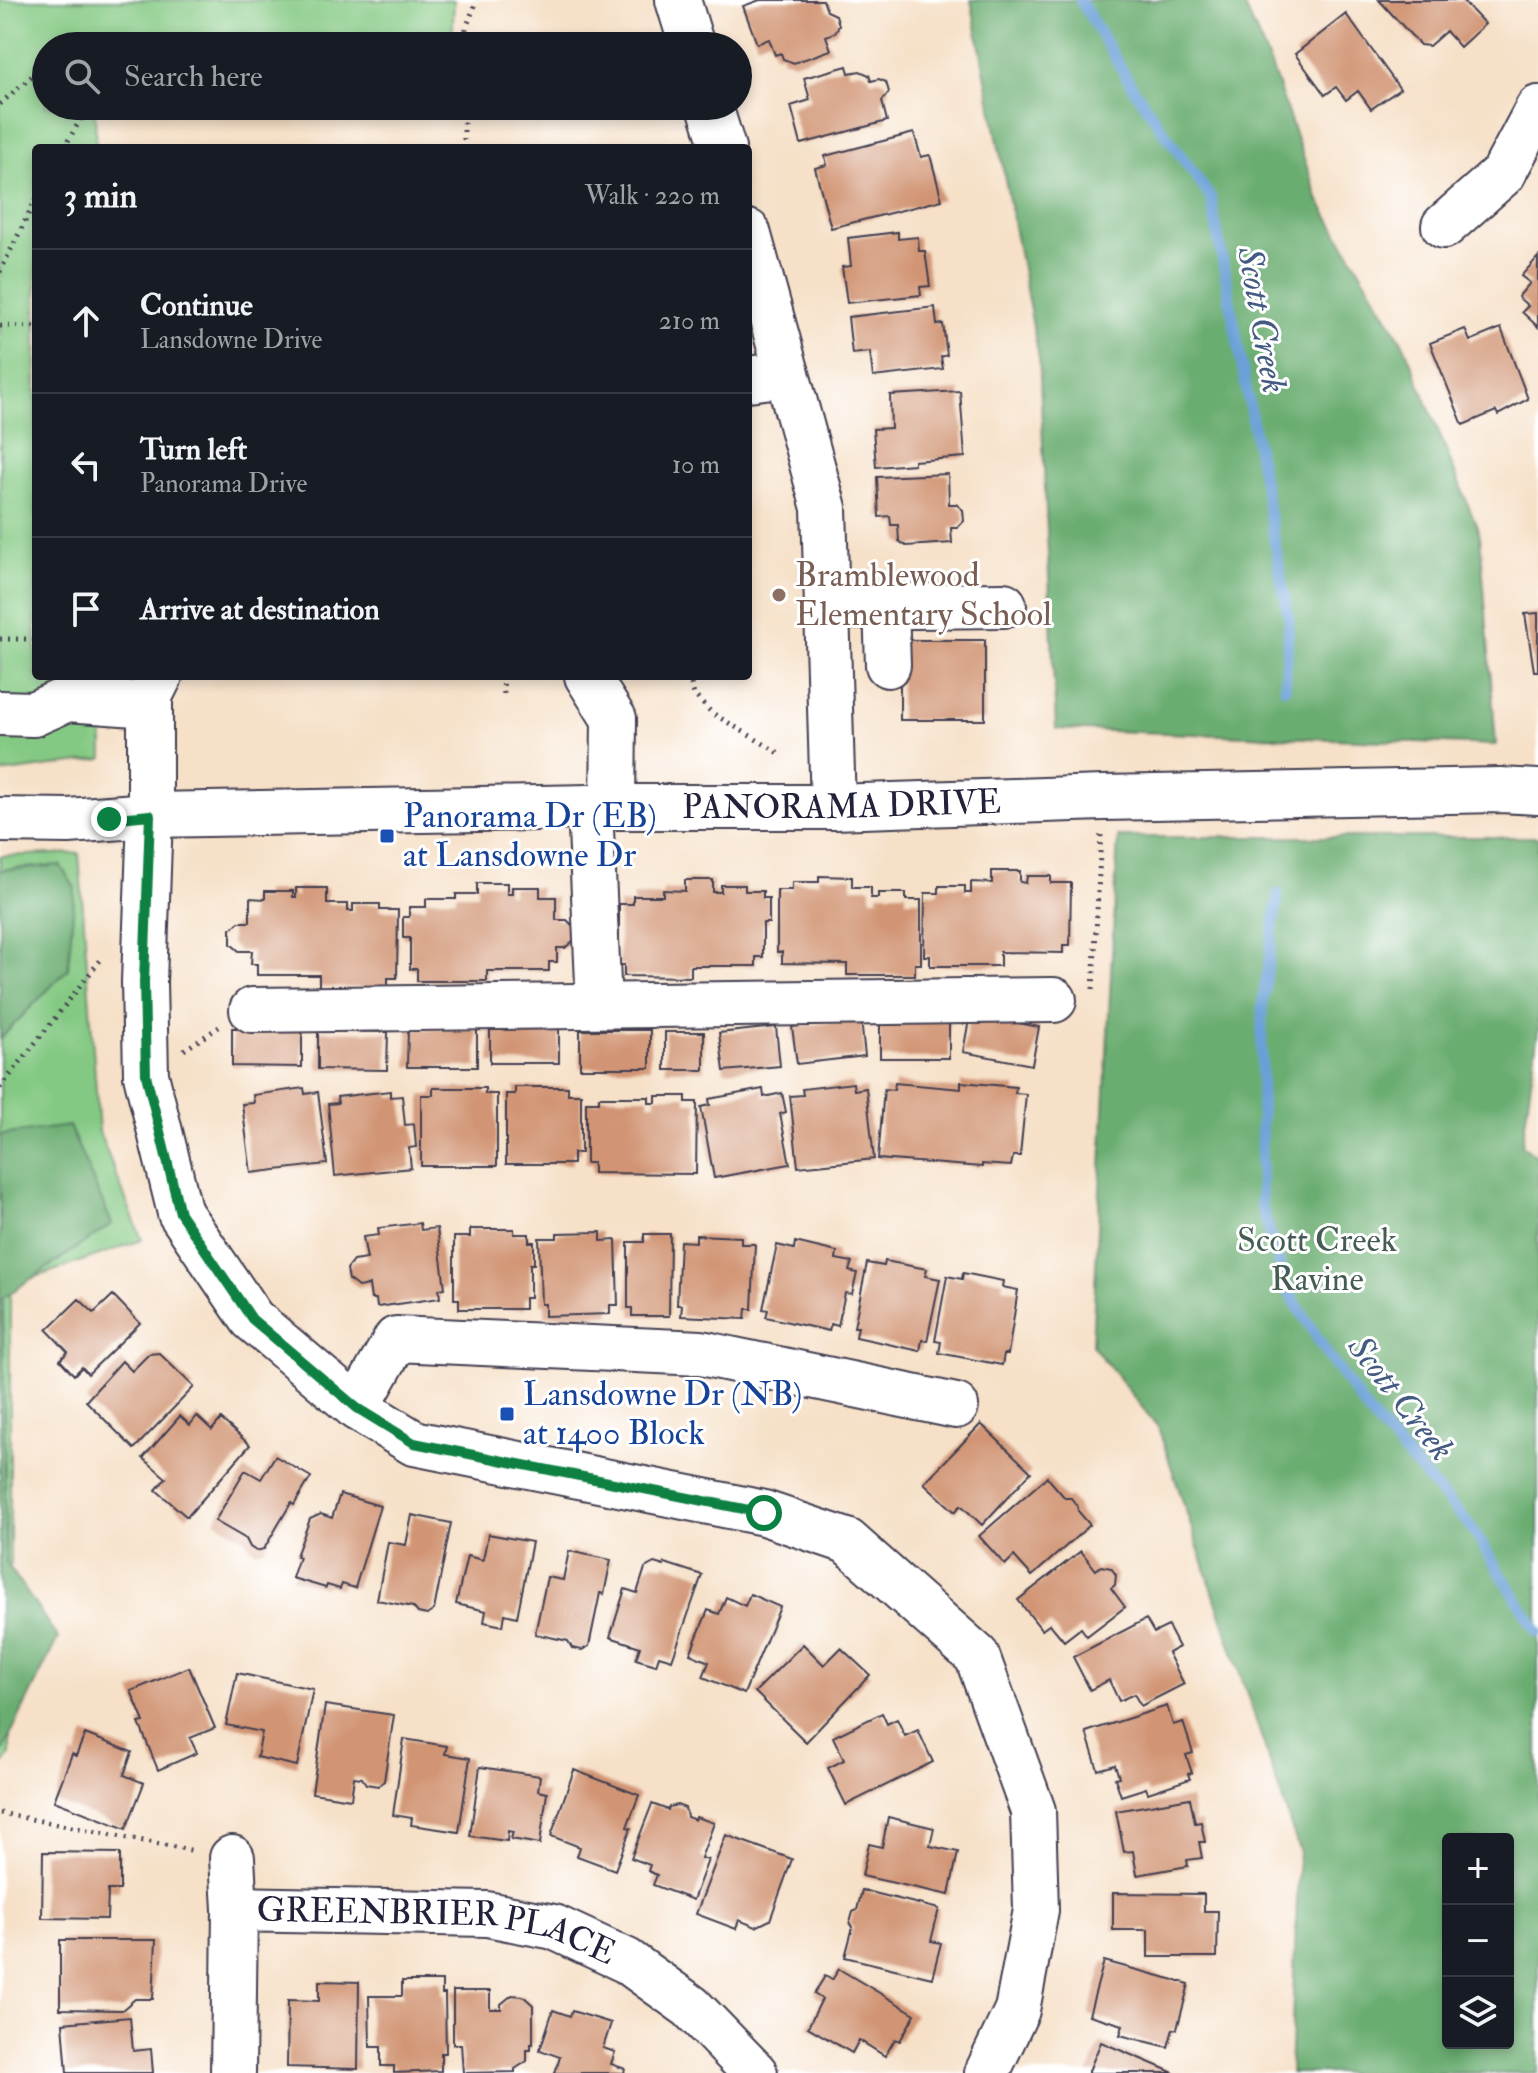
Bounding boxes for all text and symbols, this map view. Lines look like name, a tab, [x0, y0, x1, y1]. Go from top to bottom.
search box	[32, 32, 752, 120]
icon: search	[60, 54, 104, 98]
text: Search here	[124, 58, 263, 95]
text: 3 min	[64, 175, 137, 218]
text: Walk · 220 m	[585, 180, 720, 212]
water label: Scott Creek	[1227, 242, 1297, 397]
text: Continue	[140, 287, 253, 324]
icon: ahead	[64, 299, 108, 343]
text: 210 m	[659, 305, 720, 337]
text: Lansdowne Drive	[140, 324, 322, 356]
text: Turn left	[140, 431, 247, 468]
icon: left	[64, 443, 108, 487]
text: 10 m	[672, 449, 720, 481]
text: Panorama Drive	[140, 468, 307, 500]
place label: Bramblewood Elementary School	[795, 554, 1052, 636]
marker: Bramblewood Elementary School	[770, 586, 788, 604]
icon: arrive	[64, 587, 108, 631]
text: Arrive at destination	[140, 591, 380, 628]
street label: PANORAMA DRIVE	[682, 780, 1002, 829]
place label: Panorama Dr (EB) at Lansdowne Dr	[403, 795, 657, 877]
route end	[91, 801, 127, 837]
marker: Panorama Dr (EB) at Lansdowne Dr	[378, 827, 396, 845]
park label: Scott Creek Ravine	[1237, 1219, 1397, 1301]
water label: Scott Creek	[1337, 1325, 1464, 1470]
place label: Lansdowne Dr (NB) at 1400 Block	[523, 1373, 802, 1455]
marker: Lansdowne Dr (NB) at 1400 Block	[498, 1405, 516, 1423]
route start	[746, 1495, 782, 1531]
map controls	[1442, 1833, 1514, 2049]
button: +	[1442, 1833, 1514, 1905]
street label: GREENBRIER PLACE	[256, 1888, 623, 1974]
button: −	[1442, 1905, 1514, 1977]
button: layers	[1442, 1977, 1514, 2049]

